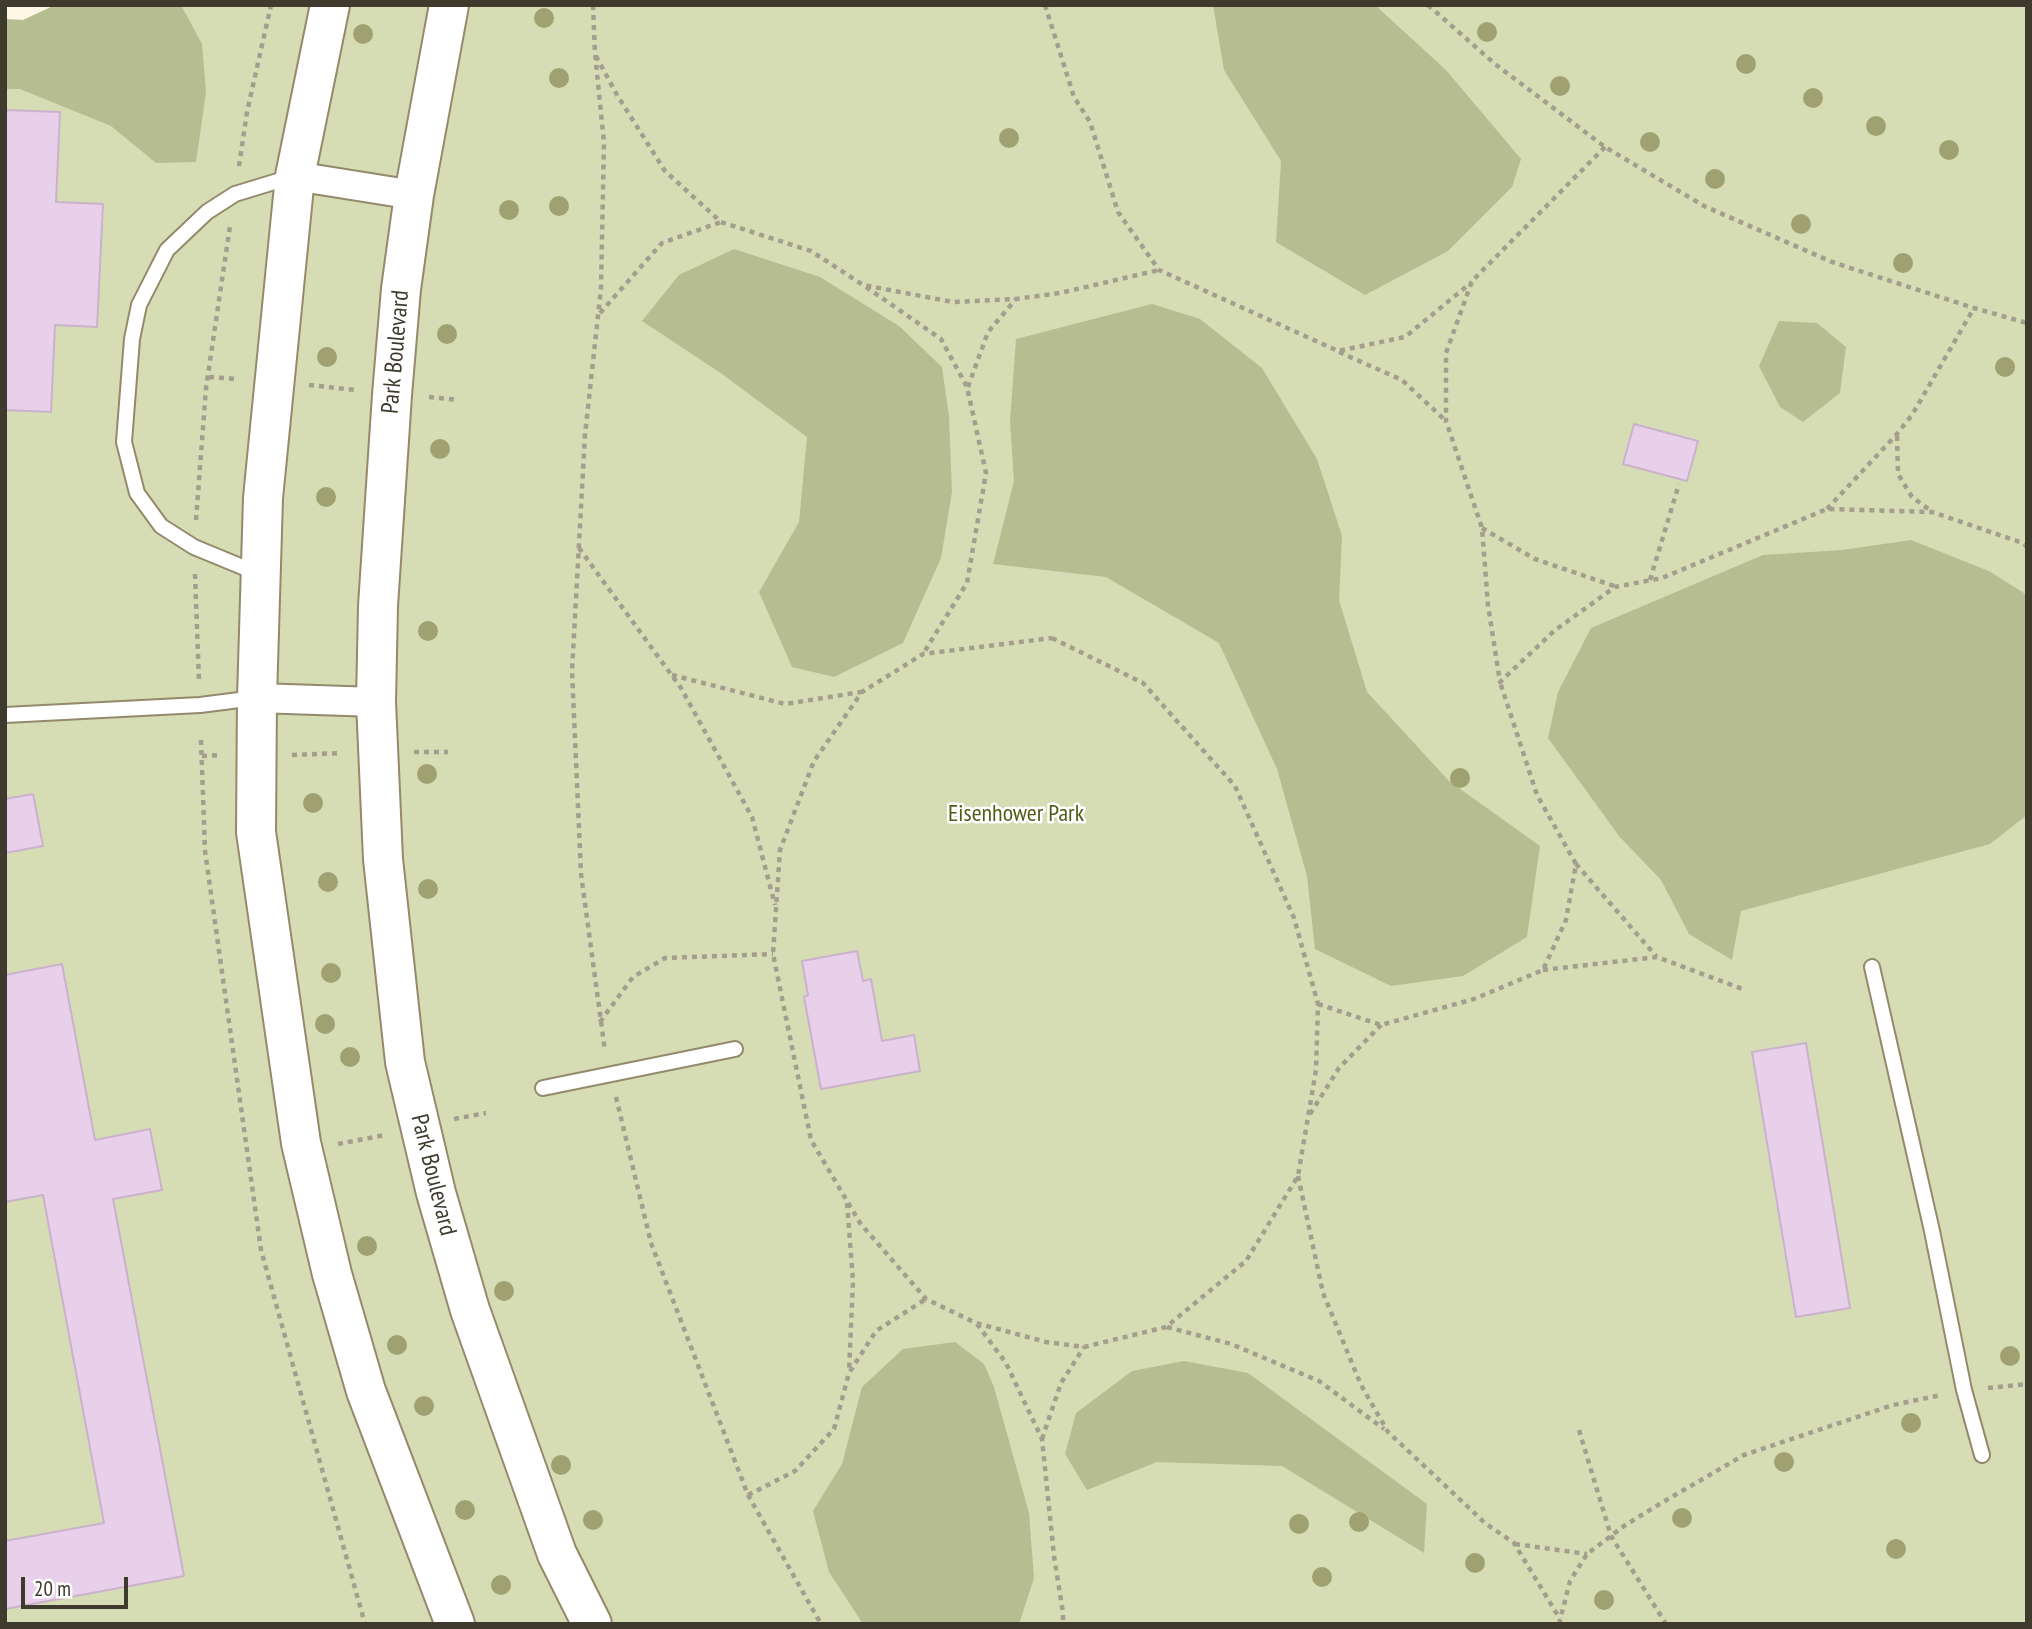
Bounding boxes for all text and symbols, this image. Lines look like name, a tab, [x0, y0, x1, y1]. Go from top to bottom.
street label: Park Boulevard	[376, 289, 416, 415]
park label: Eisenhower Park	[948, 800, 1084, 828]
street label: Park Boulevard	[404, 1111, 462, 1239]
scale bar	[24, 1562, 131, 1606]
text: 20 m	[34, 1575, 71, 1602]

